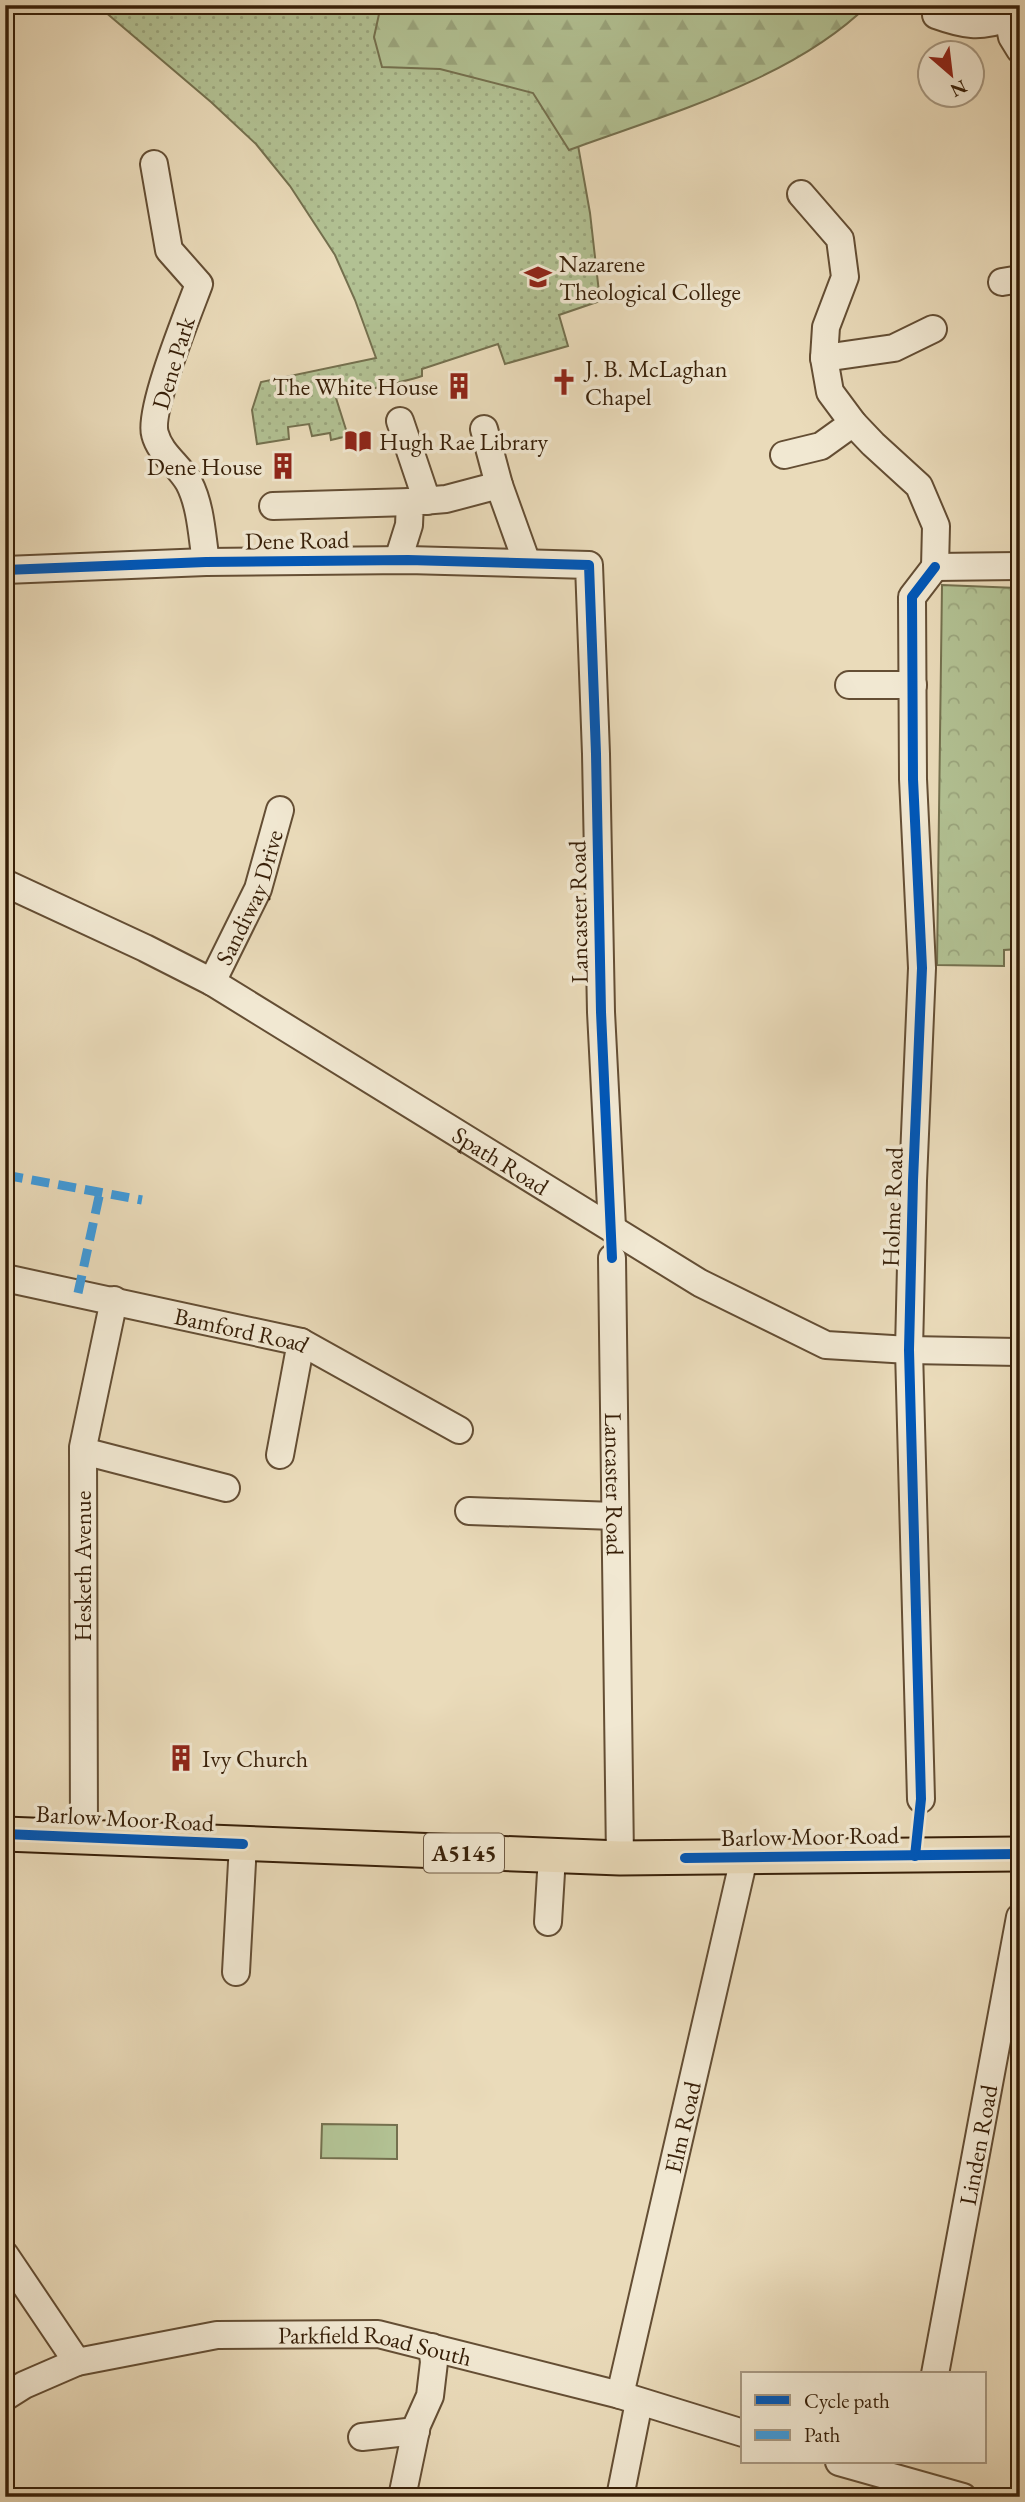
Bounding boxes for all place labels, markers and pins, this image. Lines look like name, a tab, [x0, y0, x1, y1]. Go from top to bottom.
place label: Nazarene Theological College	[559, 248, 741, 307]
school or university icon: Nazarene Theological College	[523, 262, 553, 292]
place label: J. B. McLaghan Chapel	[583, 353, 728, 412]
church icon: J. B. McLaghan Chapel	[549, 367, 579, 397]
place label: The White House	[272, 371, 438, 402]
building icon: The White House	[444, 371, 474, 401]
library icon: Hugh Rae Library	[343, 426, 373, 456]
place label: Hugh Rae Library	[379, 426, 548, 457]
place label: Dene House	[147, 451, 262, 482]
building icon: Dene House	[268, 451, 298, 481]
building icon: Ivy Church	[166, 1743, 196, 1773]
place label: Ivy Church	[202, 1743, 308, 1774]

